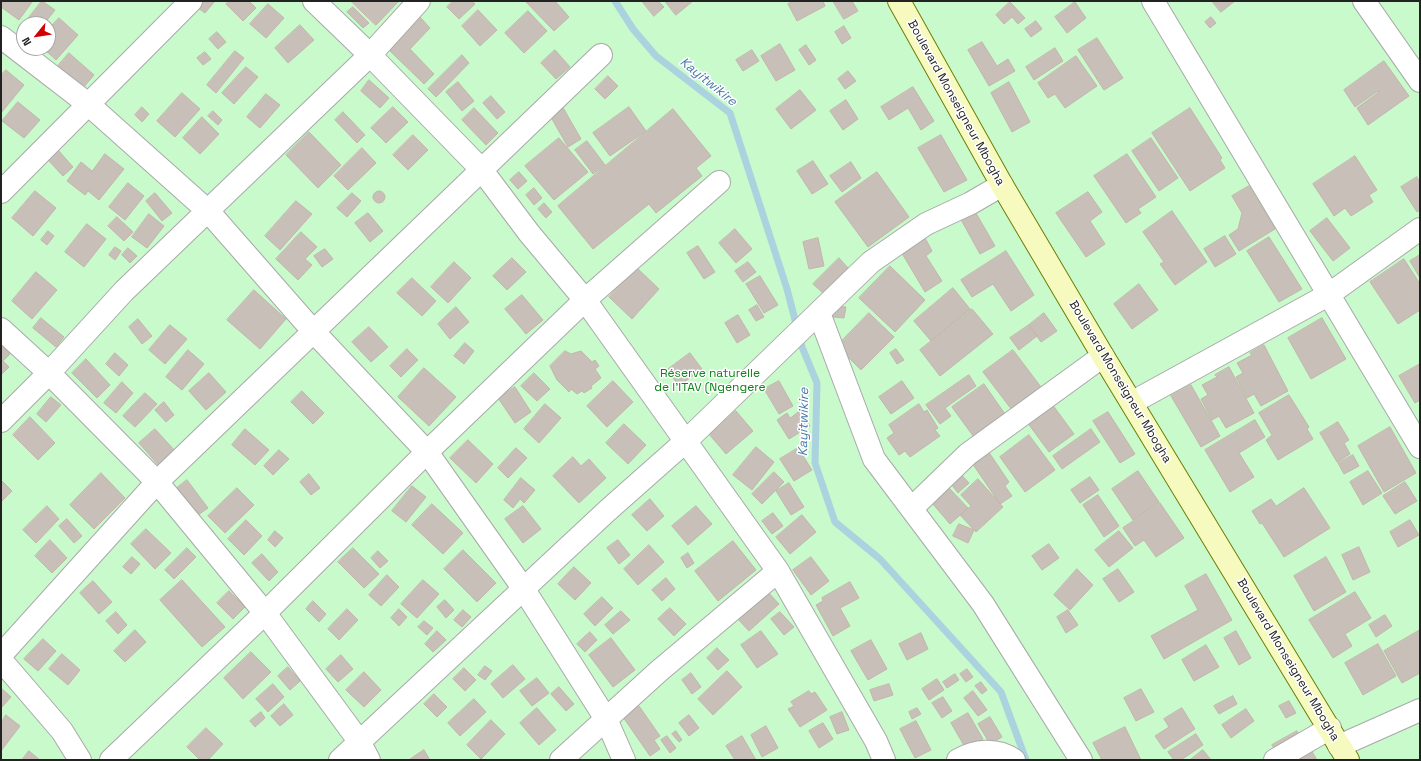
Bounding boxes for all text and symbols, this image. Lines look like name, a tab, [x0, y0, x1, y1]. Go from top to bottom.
north arrow	[16, 16, 56, 56]
street label: Boulevard Monseigneur Mbogha	[904, 18, 1008, 188]
text: N	[19, 35, 34, 48]
water label: Kayitwikire	[676, 54, 740, 110]
street label: Boulevard Monseigneur Mbogha	[1066, 298, 1174, 466]
park label: Réserve naturelle de l'ITAV (Ngengere	[654, 367, 766, 395]
water label: Kayitwikire	[796, 388, 812, 456]
street label: Boulevard Monseigneur Mbogha	[1234, 576, 1342, 744]

